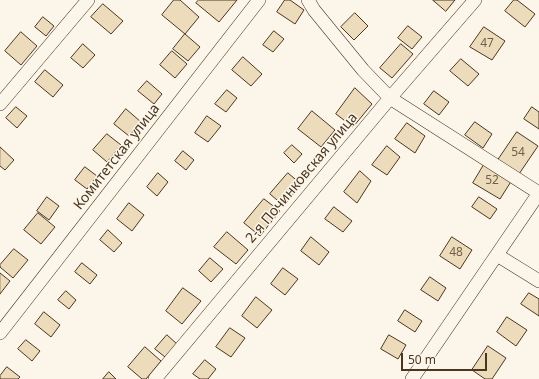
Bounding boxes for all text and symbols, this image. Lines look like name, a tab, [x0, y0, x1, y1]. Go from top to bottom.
house number: 47	[480, 37, 494, 51]
street label: Комитетская улица	[70, 101, 164, 213]
street label: 2-я Починковская улица	[243, 109, 361, 247]
house number: 54	[511, 146, 525, 160]
house number: 52	[485, 174, 499, 188]
house number: 48	[449, 246, 463, 260]
scale bar	[403, 345, 489, 371]
text: 50 m	[408, 351, 436, 368]

